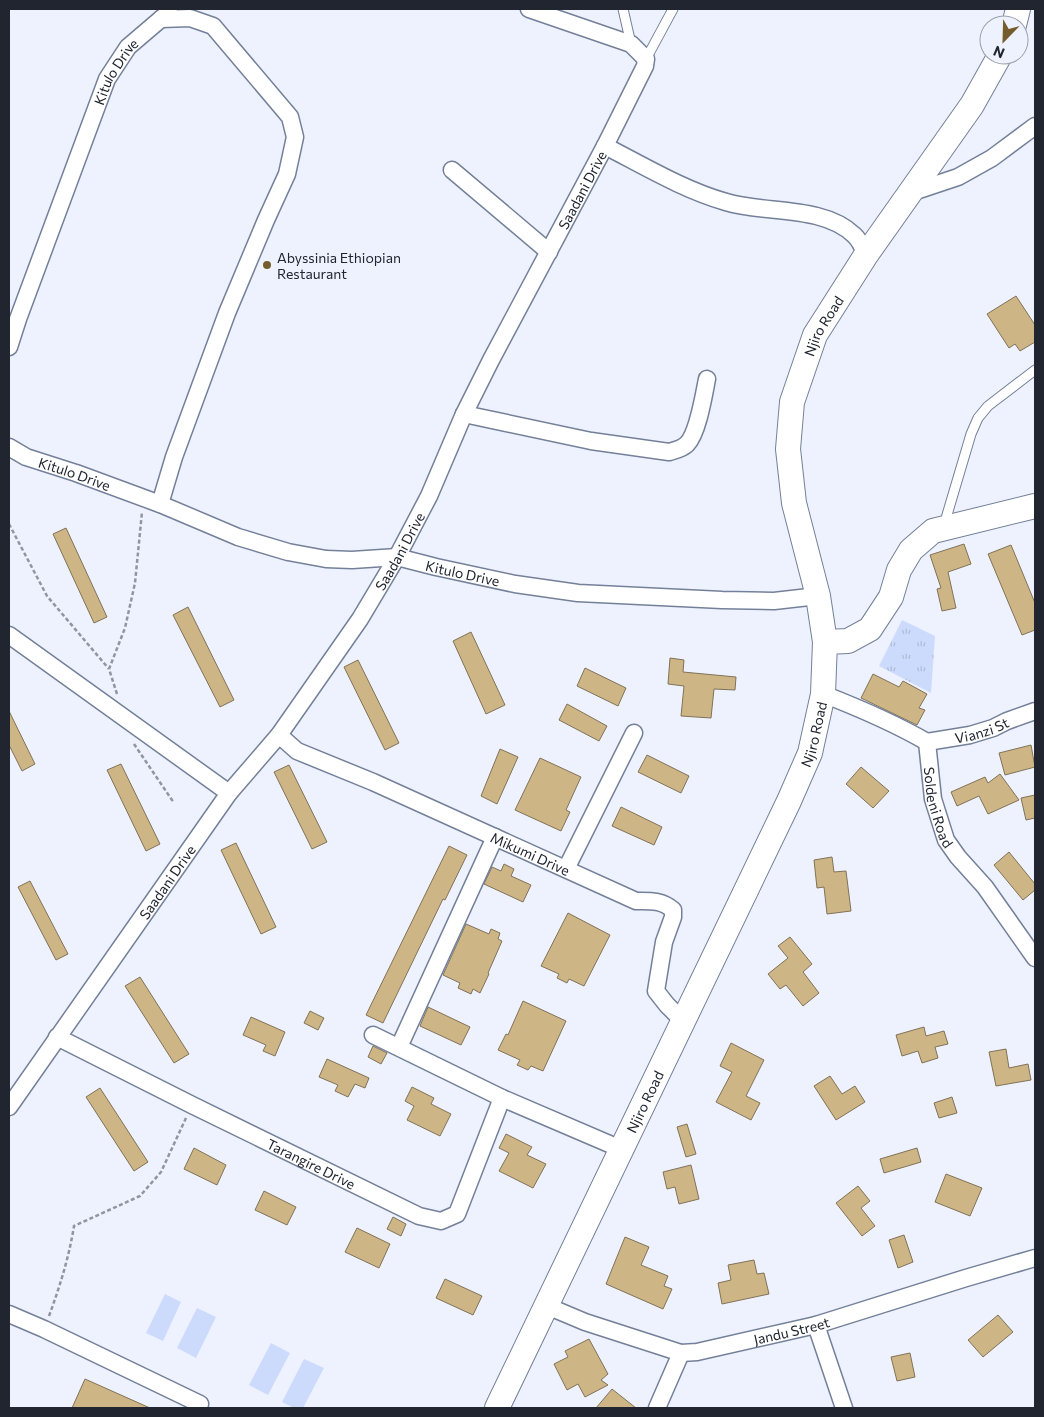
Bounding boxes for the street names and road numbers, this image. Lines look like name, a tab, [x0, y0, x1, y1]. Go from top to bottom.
street label: Kitulo Drive	[90, 34, 141, 107]
street label: Saadani Drive	[554, 148, 610, 232]
street label: Njiro Road	[800, 292, 846, 358]
street label: Kitulo Drive	[37, 453, 113, 494]
street label: Saadani Drive	[371, 509, 428, 593]
street label: Kitulo Drive	[424, 556, 501, 589]
street label: Njiro Road	[796, 700, 830, 770]
street label: Vianzi St	[953, 713, 1012, 746]
street label: Soldeni Road	[921, 766, 957, 851]
street label: Mikumi Drive	[488, 828, 573, 878]
street label: Saadani Drive	[135, 841, 199, 922]
street label: Njiro Road	[622, 1068, 667, 1135]
street label: Tarangire Drive	[264, 1135, 358, 1192]
street label: Jandu Street	[752, 1313, 832, 1347]

